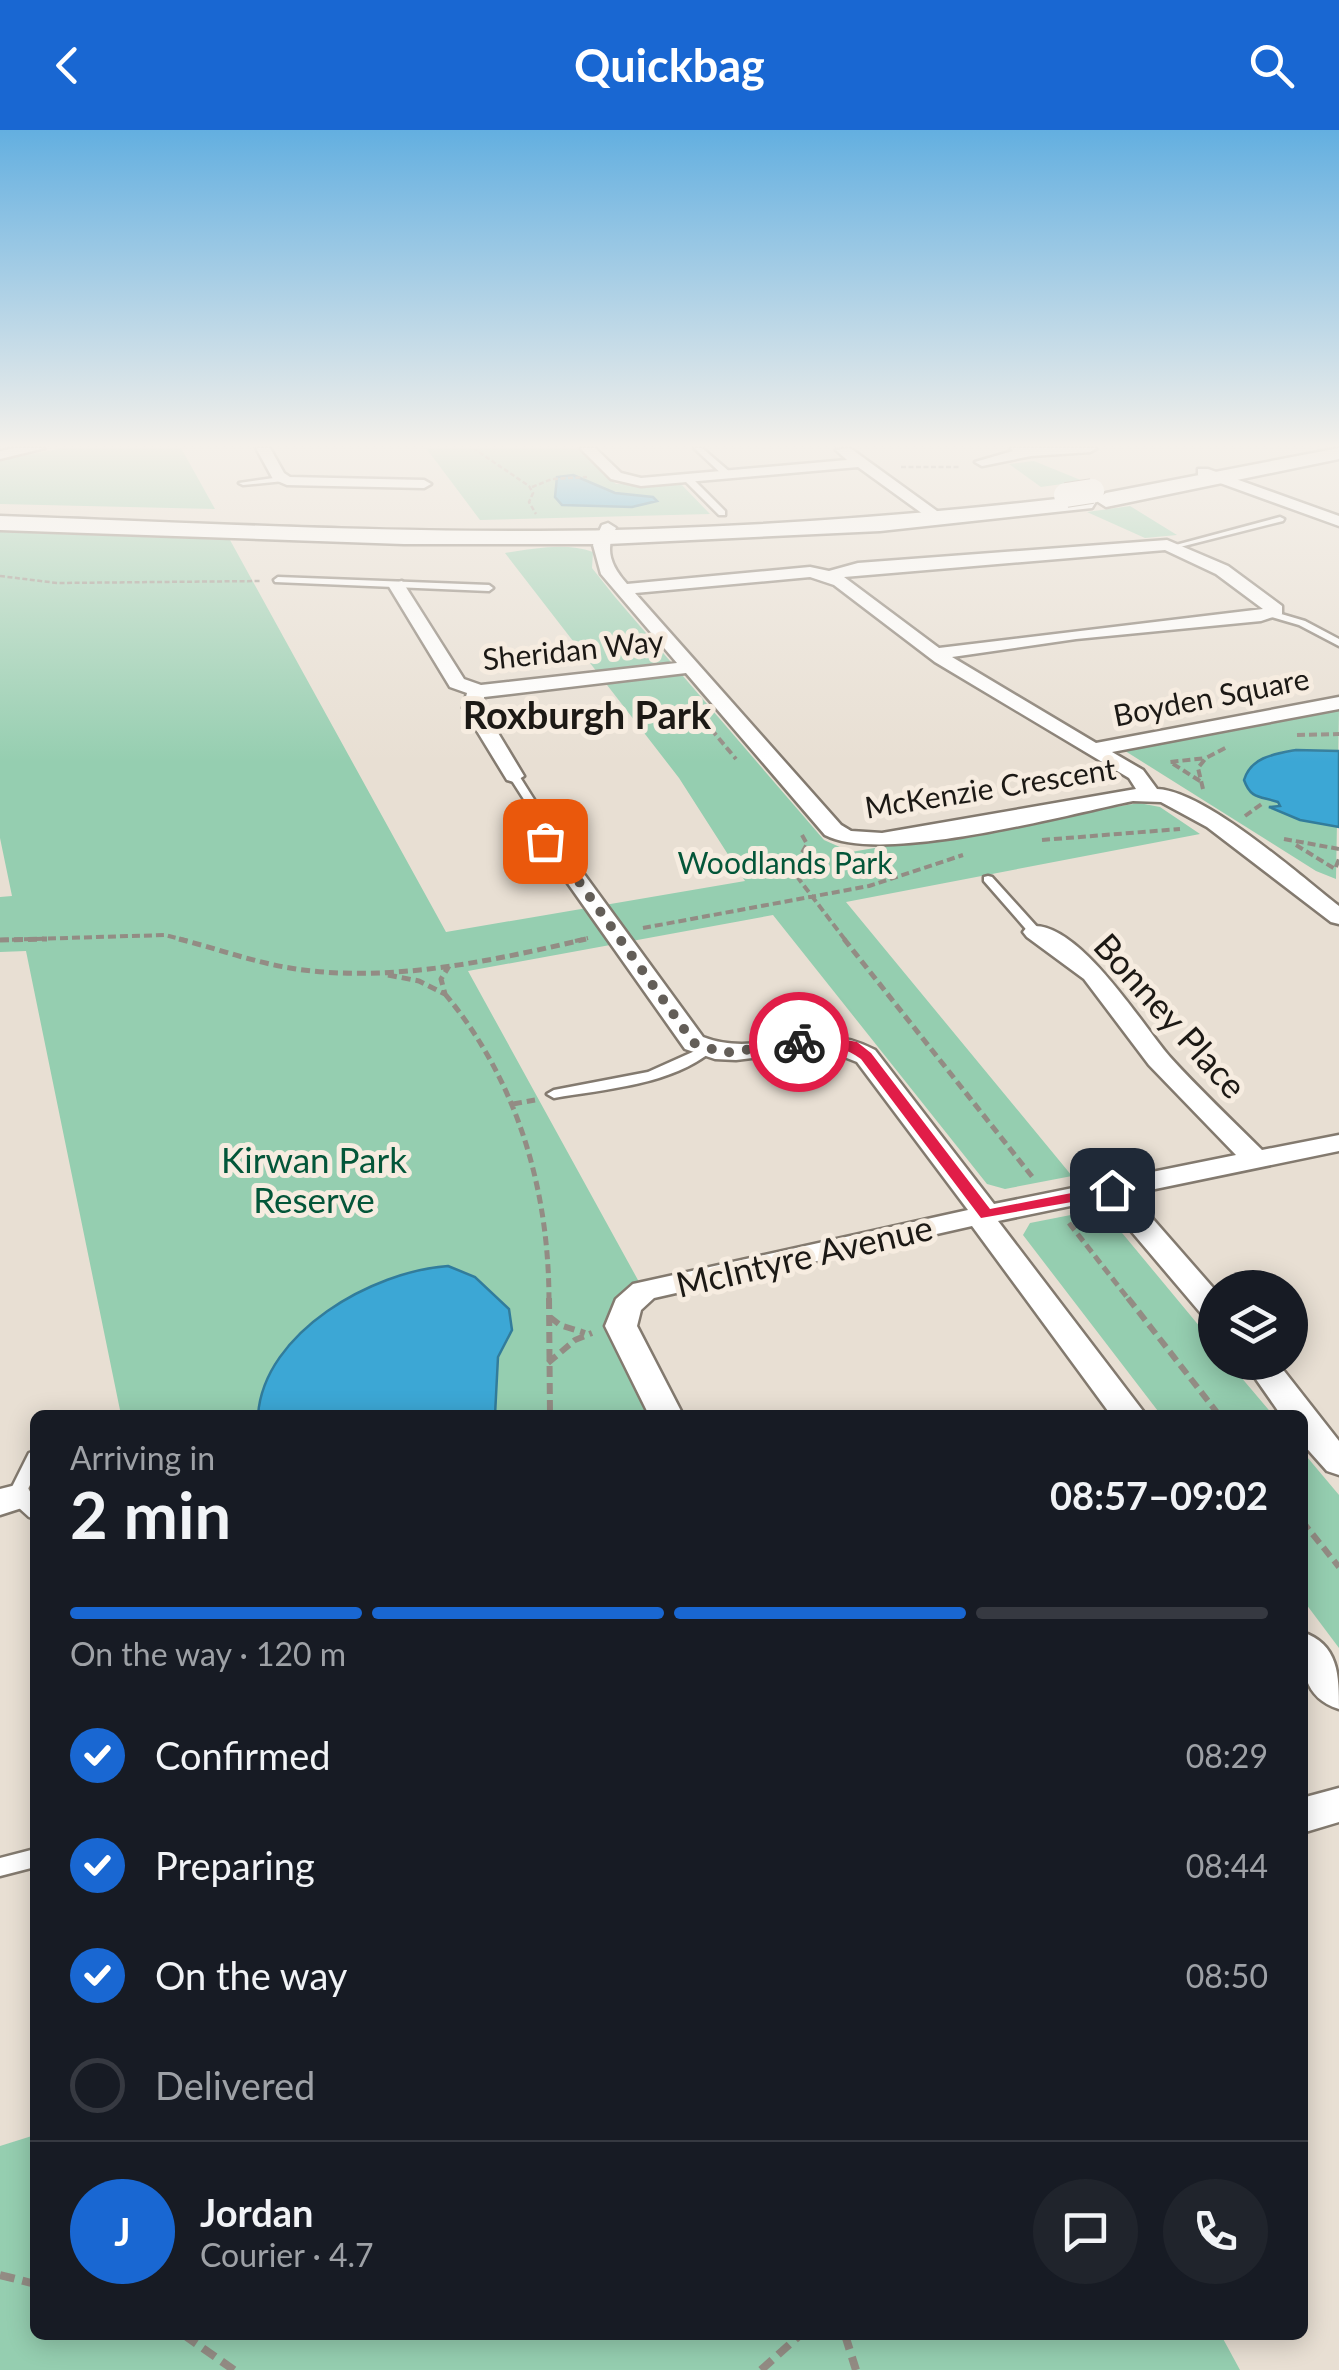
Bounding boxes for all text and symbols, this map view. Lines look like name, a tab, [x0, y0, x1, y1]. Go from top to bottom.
icon: back	[40, 38, 95, 93]
text: Quickbag	[574, 38, 765, 92]
icon: search	[1244, 38, 1299, 93]
street label: Sheridan Way	[481, 622, 666, 676]
street label: Boyden Square	[1110, 659, 1312, 733]
district label: Roxburgh Park	[463, 691, 712, 737]
street label: McKenzie Crescent	[862, 749, 1118, 825]
pin	[503, 799, 588, 884]
icon: bag	[518, 814, 573, 869]
park label: Woodlands Park	[678, 844, 893, 880]
street label: Bonney Place	[1086, 924, 1256, 1106]
courier	[749, 992, 849, 1092]
icon: bike	[772, 1015, 827, 1070]
park label: Kirwan Park Reserve	[221, 1138, 407, 1220]
pin	[1070, 1148, 1155, 1233]
icon: home	[1085, 1163, 1140, 1218]
street label: McIntyre Avenue	[672, 1205, 936, 1305]
map controls	[1198, 1270, 1308, 1380]
button: layers	[1198, 1270, 1308, 1380]
text: Arriving in	[70, 1438, 215, 1477]
text: 08:57–09:02	[1050, 1472, 1268, 1518]
text: 2 min	[70, 1475, 231, 1553]
text: On the way · 120 m	[70, 1634, 346, 1673]
icon: check	[70, 1728, 125, 1783]
text: Confirmed	[155, 1732, 331, 1778]
text: 08:29	[1186, 1736, 1268, 1775]
icon: check	[70, 1838, 125, 1893]
text: Preparing	[155, 1842, 315, 1888]
text: 08:44	[1186, 1846, 1268, 1885]
icon: check	[70, 1948, 125, 2003]
text: On the way	[155, 1952, 347, 1998]
text: 08:50	[1186, 1956, 1268, 1995]
text: Delivered	[155, 2062, 315, 2108]
button: chat	[1033, 2179, 1138, 2284]
button: phone	[1163, 2179, 1268, 2284]
text: Jordan	[200, 2189, 313, 2235]
text: J	[114, 2208, 131, 2254]
text: Courier · 4.7	[200, 2235, 374, 2274]

